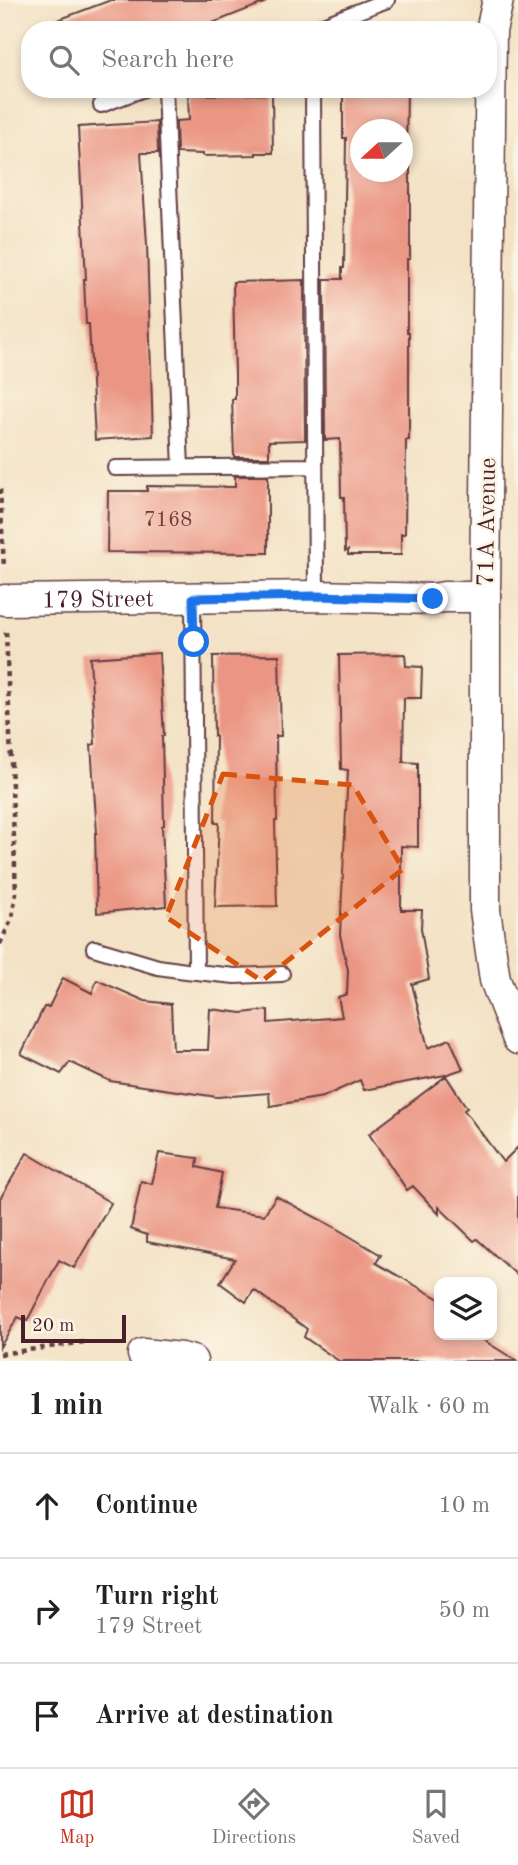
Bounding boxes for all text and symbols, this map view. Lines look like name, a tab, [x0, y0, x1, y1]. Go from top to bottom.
search box	[21, 21, 497, 98]
icon: search	[45, 41, 83, 79]
text: Search here	[101, 47, 234, 73]
north arrow	[350, 119, 413, 182]
street label: 71A Avenue	[475, 457, 501, 587]
house number: 7168	[144, 510, 192, 531]
route end	[417, 583, 448, 614]
street label: 179 Street	[42, 588, 154, 614]
route start	[178, 626, 209, 657]
map controls	[434, 1277, 497, 1340]
button: layers	[434, 1277, 497, 1340]
scale bar	[21, 1312, 126, 1344]
text: 20 m	[32, 1317, 74, 1336]
text: 1 min	[28, 1391, 103, 1421]
text: Walk · 60 m	[367, 1395, 490, 1418]
icon: ahead	[28, 1487, 66, 1525]
text: Continue	[95, 1493, 198, 1519]
text: 10 m	[439, 1494, 490, 1517]
text: Turn right	[95, 1584, 218, 1610]
icon: right	[28, 1592, 66, 1630]
text: 50 m	[439, 1599, 490, 1622]
text: 179 Street	[95, 1615, 202, 1638]
icon: arrive	[28, 1697, 66, 1735]
text: Arrive at destination	[95, 1703, 334, 1729]
tab: Map	[58, 1785, 96, 1850]
tab: Directions	[212, 1785, 296, 1850]
tab: Saved	[412, 1785, 460, 1850]

